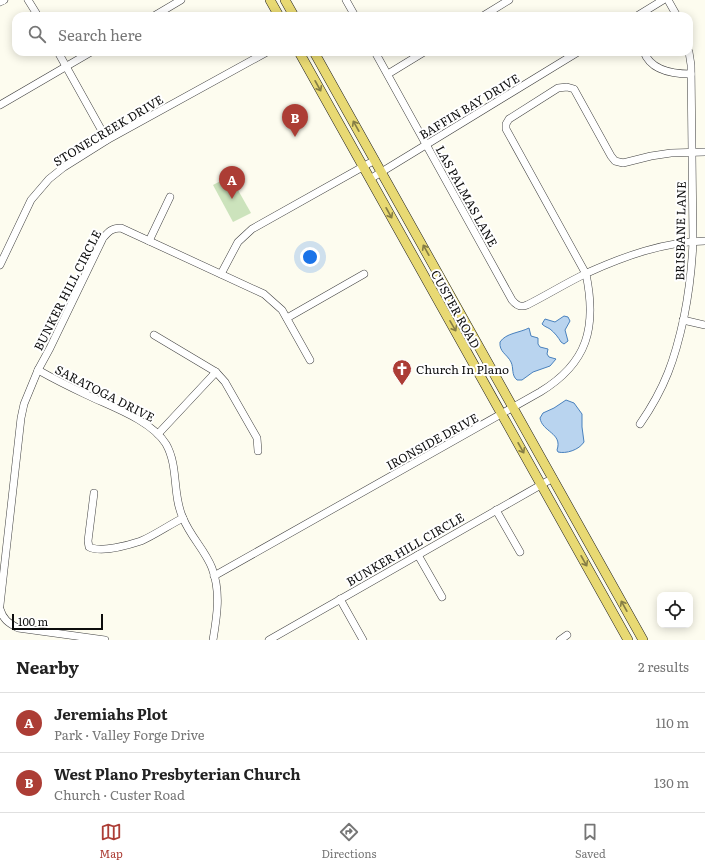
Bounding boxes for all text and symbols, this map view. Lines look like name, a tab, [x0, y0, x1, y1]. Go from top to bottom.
search box	[12, 12, 693, 56]
icon: search	[26, 23, 48, 45]
text: Search here	[58, 23, 142, 46]
street label: BAFFIN BAY DRIVE	[415, 69, 523, 143]
one-way arrow	[315, 80, 323, 92]
street label: STONECREEK DRIVE	[50, 90, 167, 170]
pin: B	[282, 104, 308, 137]
one-way arrow	[351, 120, 359, 132]
street label: LAS PALMAS LANE	[432, 142, 503, 250]
pin: A	[219, 166, 245, 199]
street label: BRISBANE LANE	[670, 181, 690, 281]
one-way arrow	[386, 207, 393, 219]
street label: BUNKER HILL CIRCLE	[29, 226, 105, 353]
one-way arrow	[421, 244, 429, 256]
your location	[300, 247, 320, 267]
street label: CUSTER ROAD	[427, 266, 485, 352]
one-way arrow	[449, 320, 457, 332]
church icon: Church In Plano	[391, 358, 413, 386]
street label: SARATOGA DRIVE	[52, 360, 158, 426]
place label: Church In Plano	[416, 360, 509, 378]
street label: IRONSIDE DRIVE	[383, 408, 482, 474]
one-way arrow	[518, 442, 526, 454]
street label: BUNKER HILL CIRCLE	[343, 508, 468, 590]
one-way arrow	[581, 555, 589, 567]
map controls	[657, 592, 693, 628]
button: locate	[657, 592, 693, 628]
one-way arrow	[620, 600, 628, 612]
scale bar	[12, 612, 103, 631]
text: 100 m	[18, 613, 48, 629]
text: Nearby	[16, 654, 79, 679]
text: 2 results	[638, 657, 689, 676]
text: Jeremiahs Plot	[54, 702, 168, 725]
text: A	[24, 713, 34, 732]
text: 110 m	[656, 713, 689, 732]
text: Park · Valley Forge Drive	[54, 725, 205, 744]
text: West Plano Presbyterian Church	[54, 762, 301, 785]
text: B	[25, 773, 33, 792]
text: 130 m	[654, 773, 689, 792]
text: Church · Custer Road	[54, 785, 185, 804]
tab: Map	[99, 821, 123, 861]
tab: Directions	[321, 821, 376, 861]
tab: Saved	[575, 821, 606, 861]

